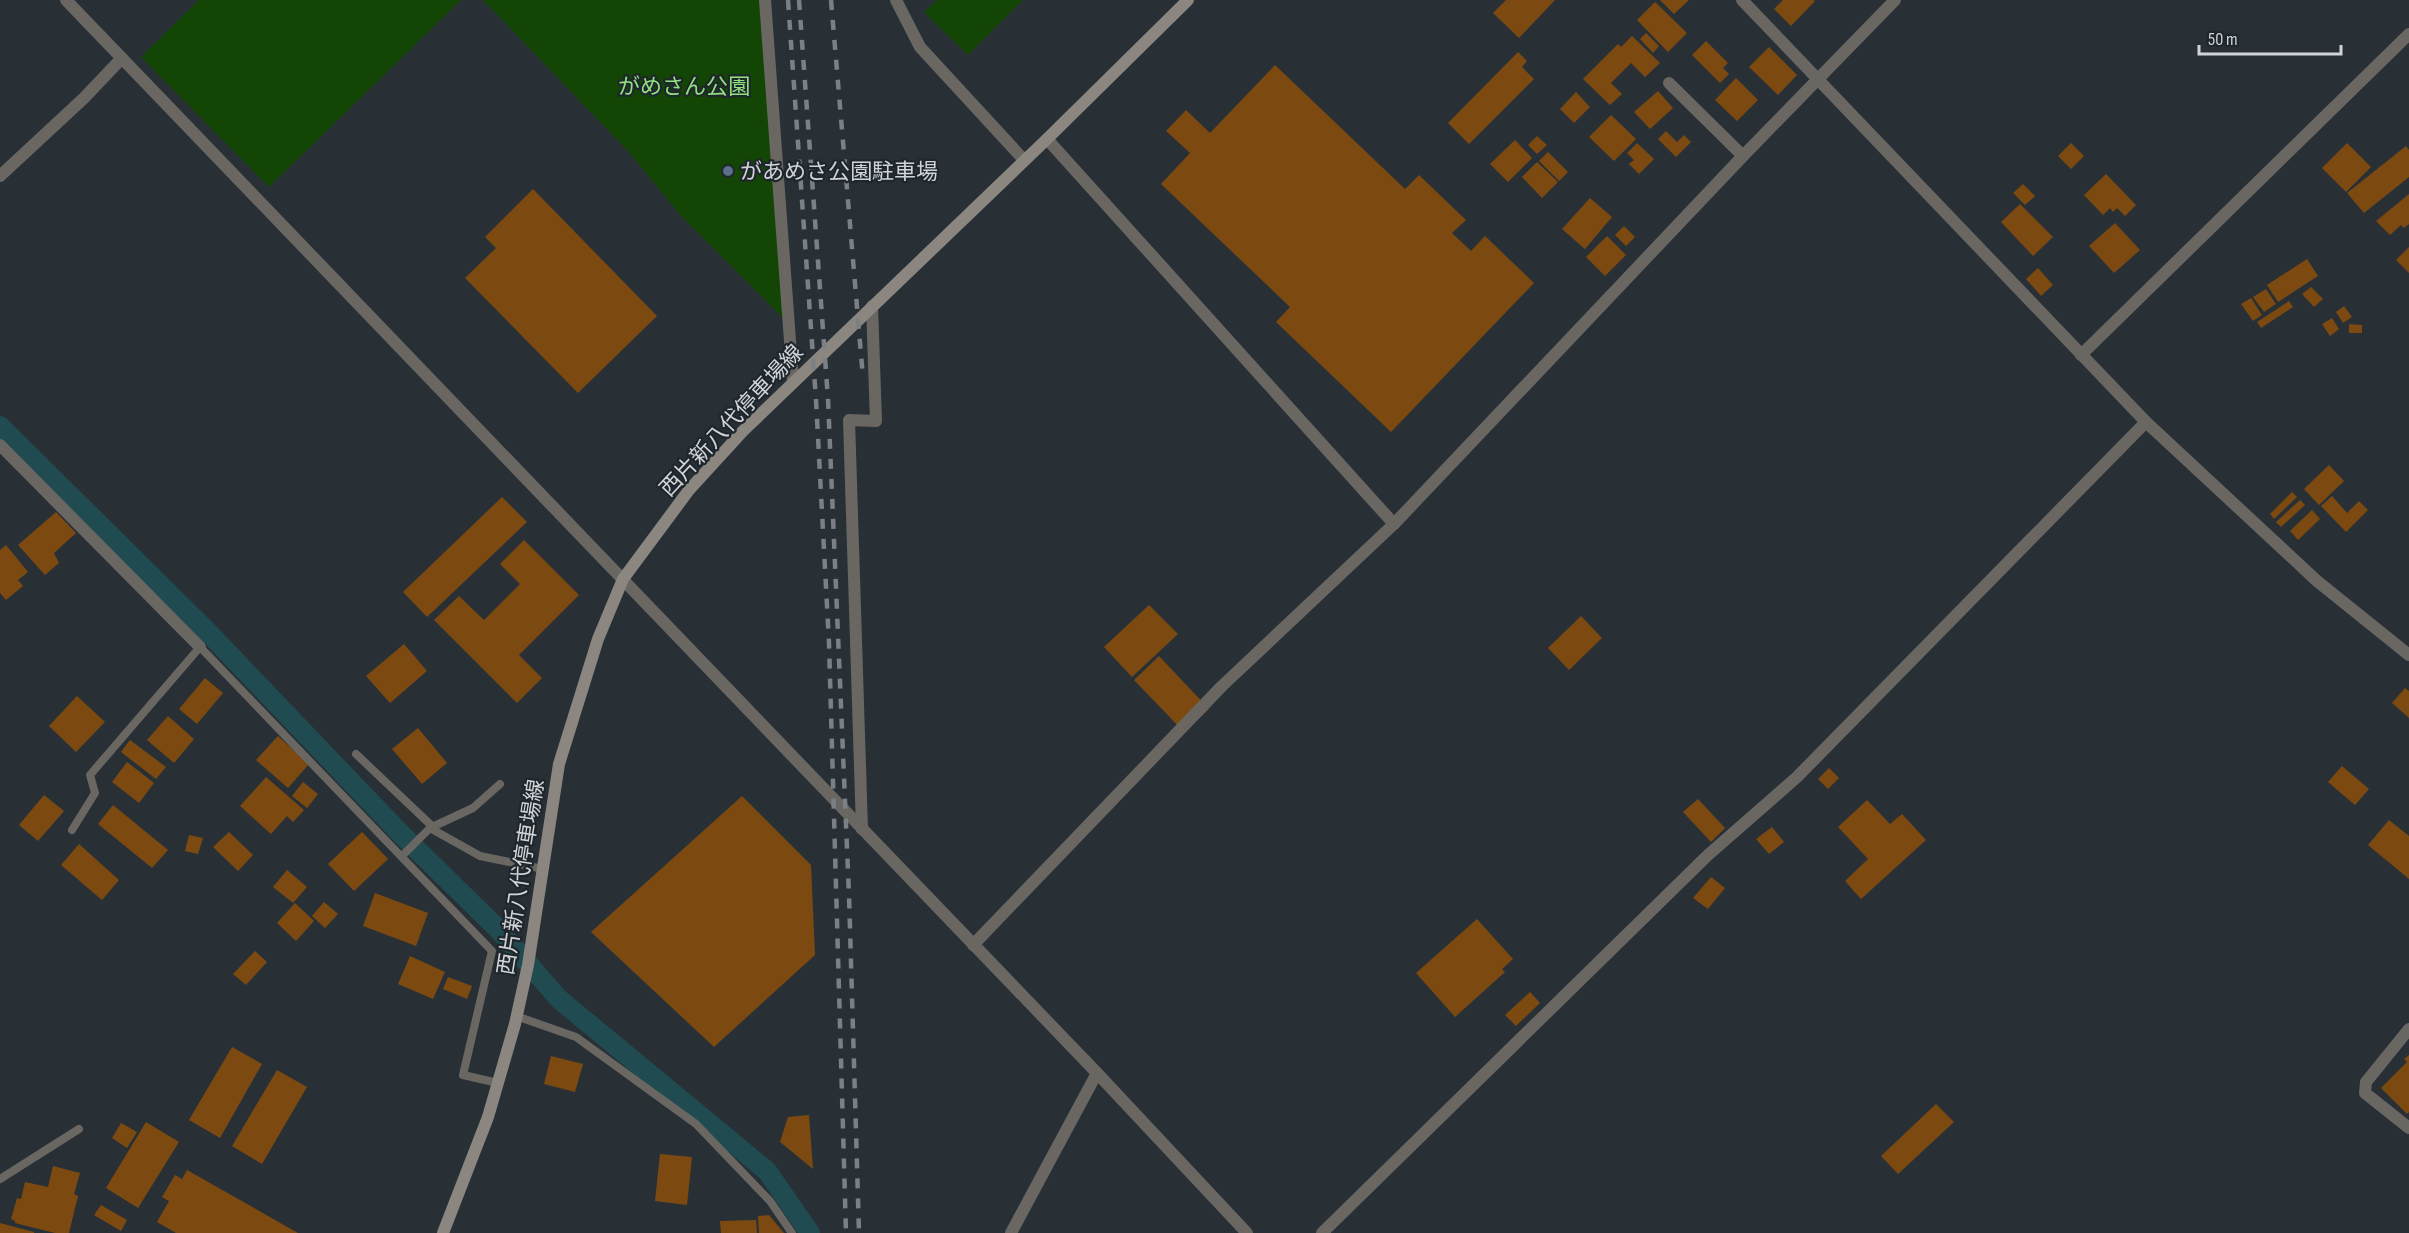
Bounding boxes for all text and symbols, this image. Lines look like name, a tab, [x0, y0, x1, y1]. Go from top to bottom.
scale bar	[2199, 18, 2342, 56]
text: 50 m	[2208, 29, 2238, 50]
park label: がめさん公園	[618, 74, 750, 101]
place label: があめさ公園駐車場	[740, 159, 938, 186]
marker: があめさ公園駐車場	[721, 164, 735, 178]
street label: 西片新八代停車場線	[655, 339, 809, 503]
street label: 西片新八代停車場線	[493, 777, 550, 977]

